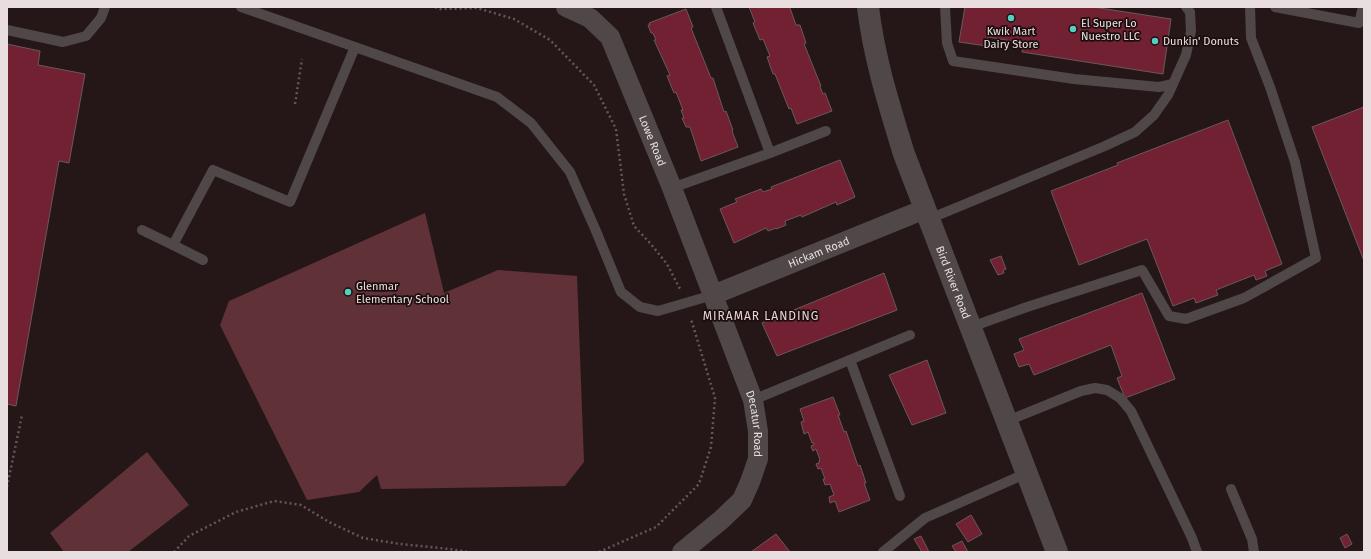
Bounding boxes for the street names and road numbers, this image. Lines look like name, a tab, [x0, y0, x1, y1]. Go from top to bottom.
street label: Lowe Road	[636, 113, 669, 168]
street label: Hickam Road	[786, 234, 851, 270]
street label: Bird River Road	[933, 244, 973, 321]
street label: Decatur Road	[743, 389, 765, 457]

